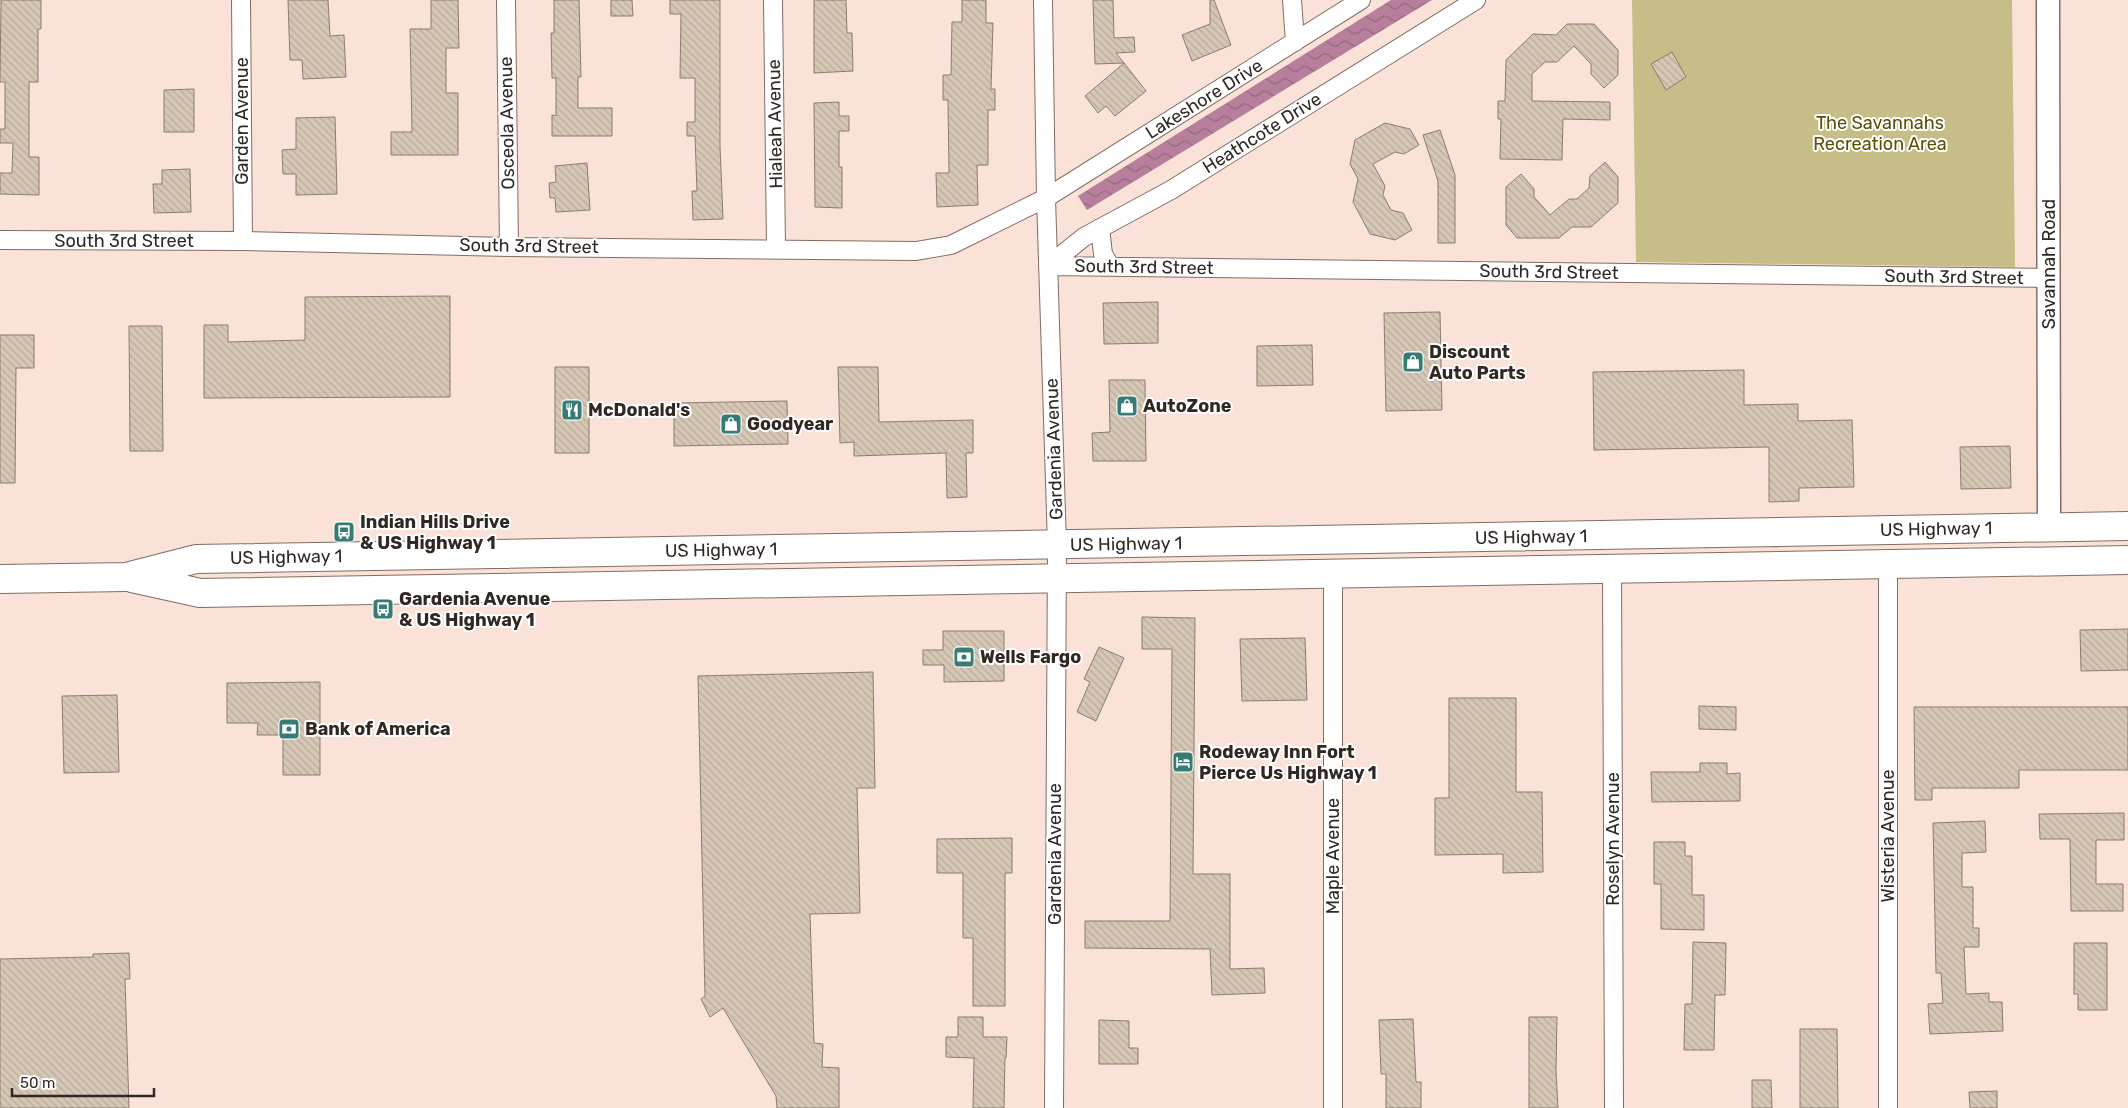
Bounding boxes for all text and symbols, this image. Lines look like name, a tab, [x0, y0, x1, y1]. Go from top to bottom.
street label: Lakeshore Drive	[1141, 54, 1267, 144]
street label: Osceola Avenue	[495, 56, 519, 190]
street label: Garden Avenue	[231, 57, 253, 185]
street label: Hialeah Avenue	[763, 59, 787, 189]
street label: Heathcote Drive	[1199, 88, 1325, 178]
park label: The Savannahs Recreation Area	[1813, 112, 1947, 155]
street label: Savannah Road	[2038, 199, 2060, 329]
street label: South 3rd Street	[54, 230, 194, 252]
street label: South 3rd Street	[459, 234, 599, 258]
street label: South 3rd Street	[1074, 255, 1214, 279]
street label: South 3rd Street	[1479, 260, 1619, 284]
street label: South 3rd Street	[1884, 265, 2024, 289]
place label: Discount Auto Parts	[1429, 341, 1526, 384]
shop icon: Discount Auto Parts	[1401, 350, 1425, 374]
street label: Gardenia Avenue	[1041, 378, 1067, 520]
shop icon: AutoZone	[1115, 394, 1139, 418]
place label: AutoZone	[1143, 395, 1232, 417]
restaurant icon: McDonald's	[560, 398, 584, 422]
place label: McDonald's	[588, 399, 690, 421]
shop icon: Goodyear	[719, 412, 743, 436]
place label: Goodyear	[747, 413, 833, 435]
place label: Indian Hills Drive & US Highway 1	[360, 511, 510, 554]
street label: US Highway 1	[1880, 517, 1992, 541]
bus stop icon: Indian Hills Drive & US Highway 1	[332, 520, 356, 544]
street label: US Highway 1	[1475, 525, 1587, 549]
street label: US Highway 1	[1070, 532, 1182, 556]
street label: US Highway 1	[665, 538, 777, 562]
street label: US Highway 1	[230, 545, 342, 569]
place label: Gardenia Avenue & US Highway 1	[399, 588, 551, 631]
bus stop icon: Gardenia Avenue & US Highway 1	[371, 597, 395, 621]
bank icon: Wells Fargo	[952, 645, 976, 669]
place label: Wells Fargo	[980, 646, 1081, 668]
bank icon: Bank of America	[277, 717, 301, 741]
place label: Bank of America	[305, 718, 451, 740]
place label: Rodeway Inn Fort Pierce Us Highway 1	[1199, 741, 1377, 784]
hotel icon: Rodeway Inn Fort Pierce Us Highway 1	[1171, 750, 1195, 774]
street label: Wisteria Avenue	[1877, 769, 1899, 903]
street label: Roselyn Avenue	[1602, 772, 1624, 906]
street label: Gardenia Avenue	[1044, 783, 1066, 925]
street label: Maple Avenue	[1322, 798, 1344, 914]
scale bar	[12, 1066, 155, 1098]
text: 50 m	[20, 1074, 55, 1092]

